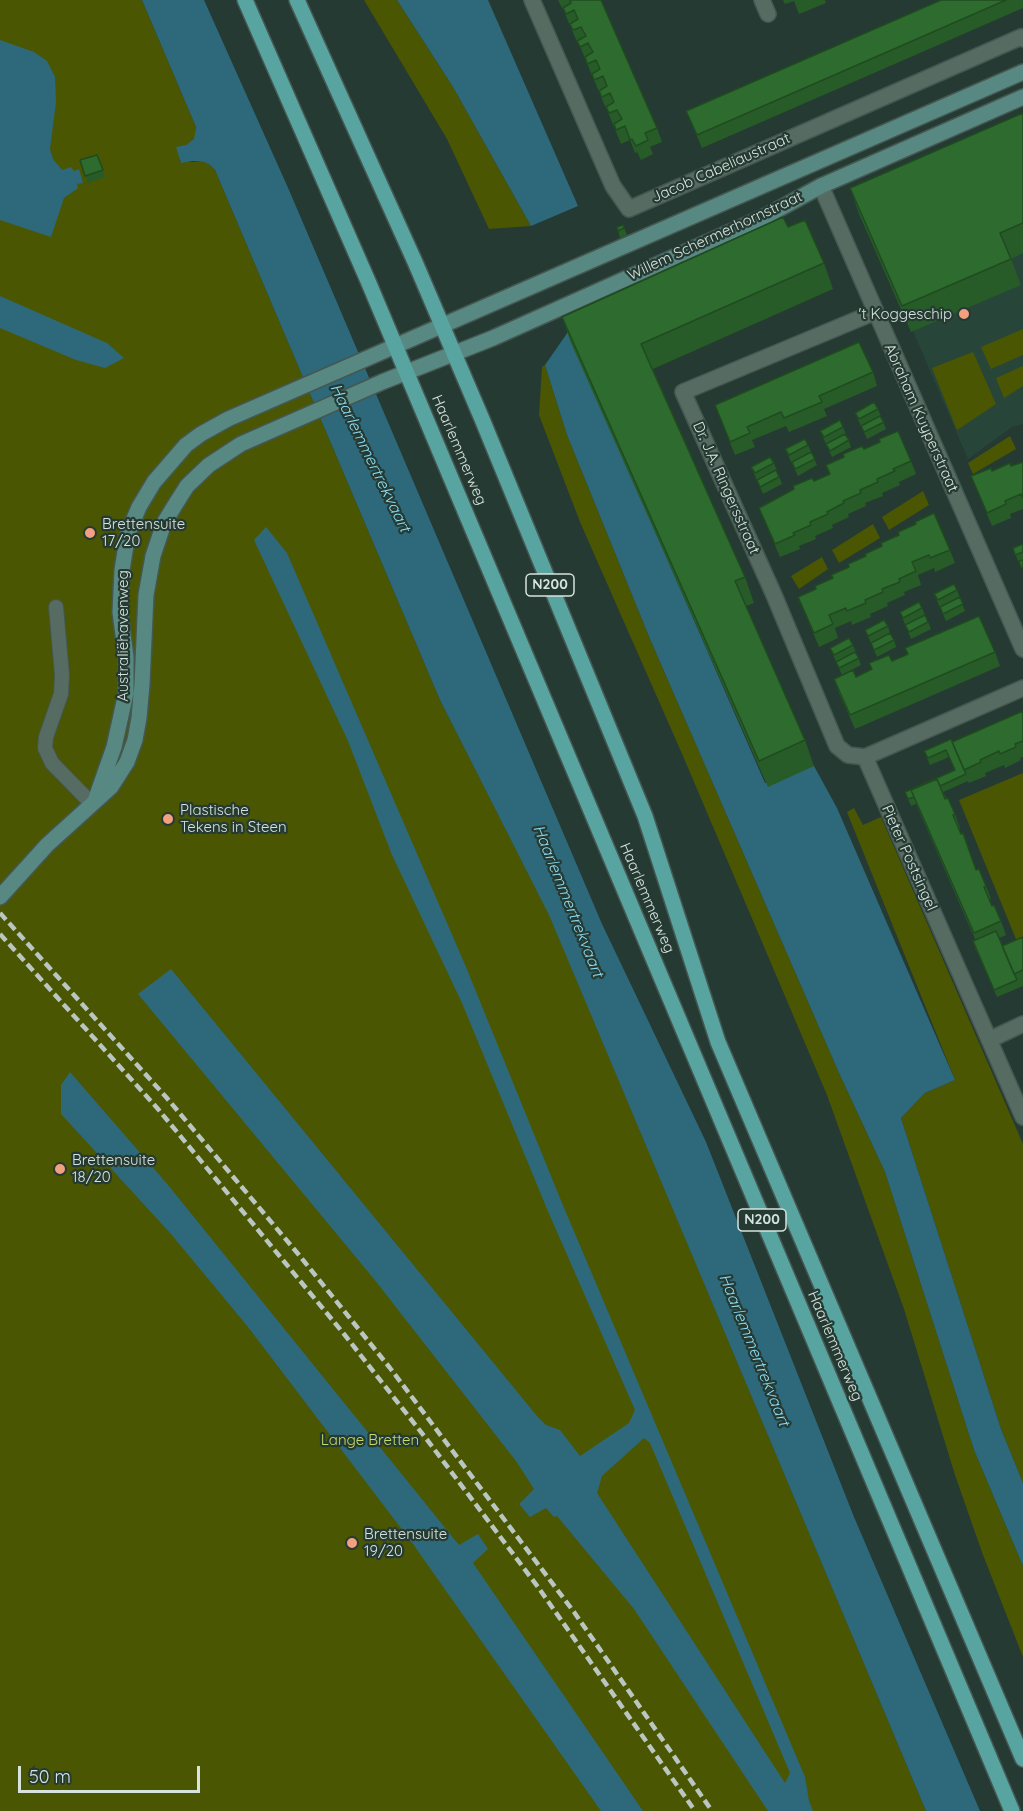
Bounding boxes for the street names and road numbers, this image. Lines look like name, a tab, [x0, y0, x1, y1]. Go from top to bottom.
street label: Jacob Cabeliaustraat	[649, 129, 793, 207]
street label: Willem Schermerhornstraat	[625, 188, 805, 284]
street label: Abraham Kuyperstraat	[880, 341, 962, 495]
street label: Haarlemmerweg	[428, 392, 490, 508]
street label: Dr. J.A. Ringersstraat	[689, 419, 763, 557]
street label: Australiëhavenweg	[114, 570, 132, 702]
road number: N200	[526, 574, 574, 596]
street label: Pieter Postsingel	[878, 802, 940, 914]
street label: Haarlemmerweg	[616, 840, 678, 956]
road number: N200	[738, 1209, 786, 1231]
street label: Haarlemmerweg	[804, 1288, 866, 1404]

